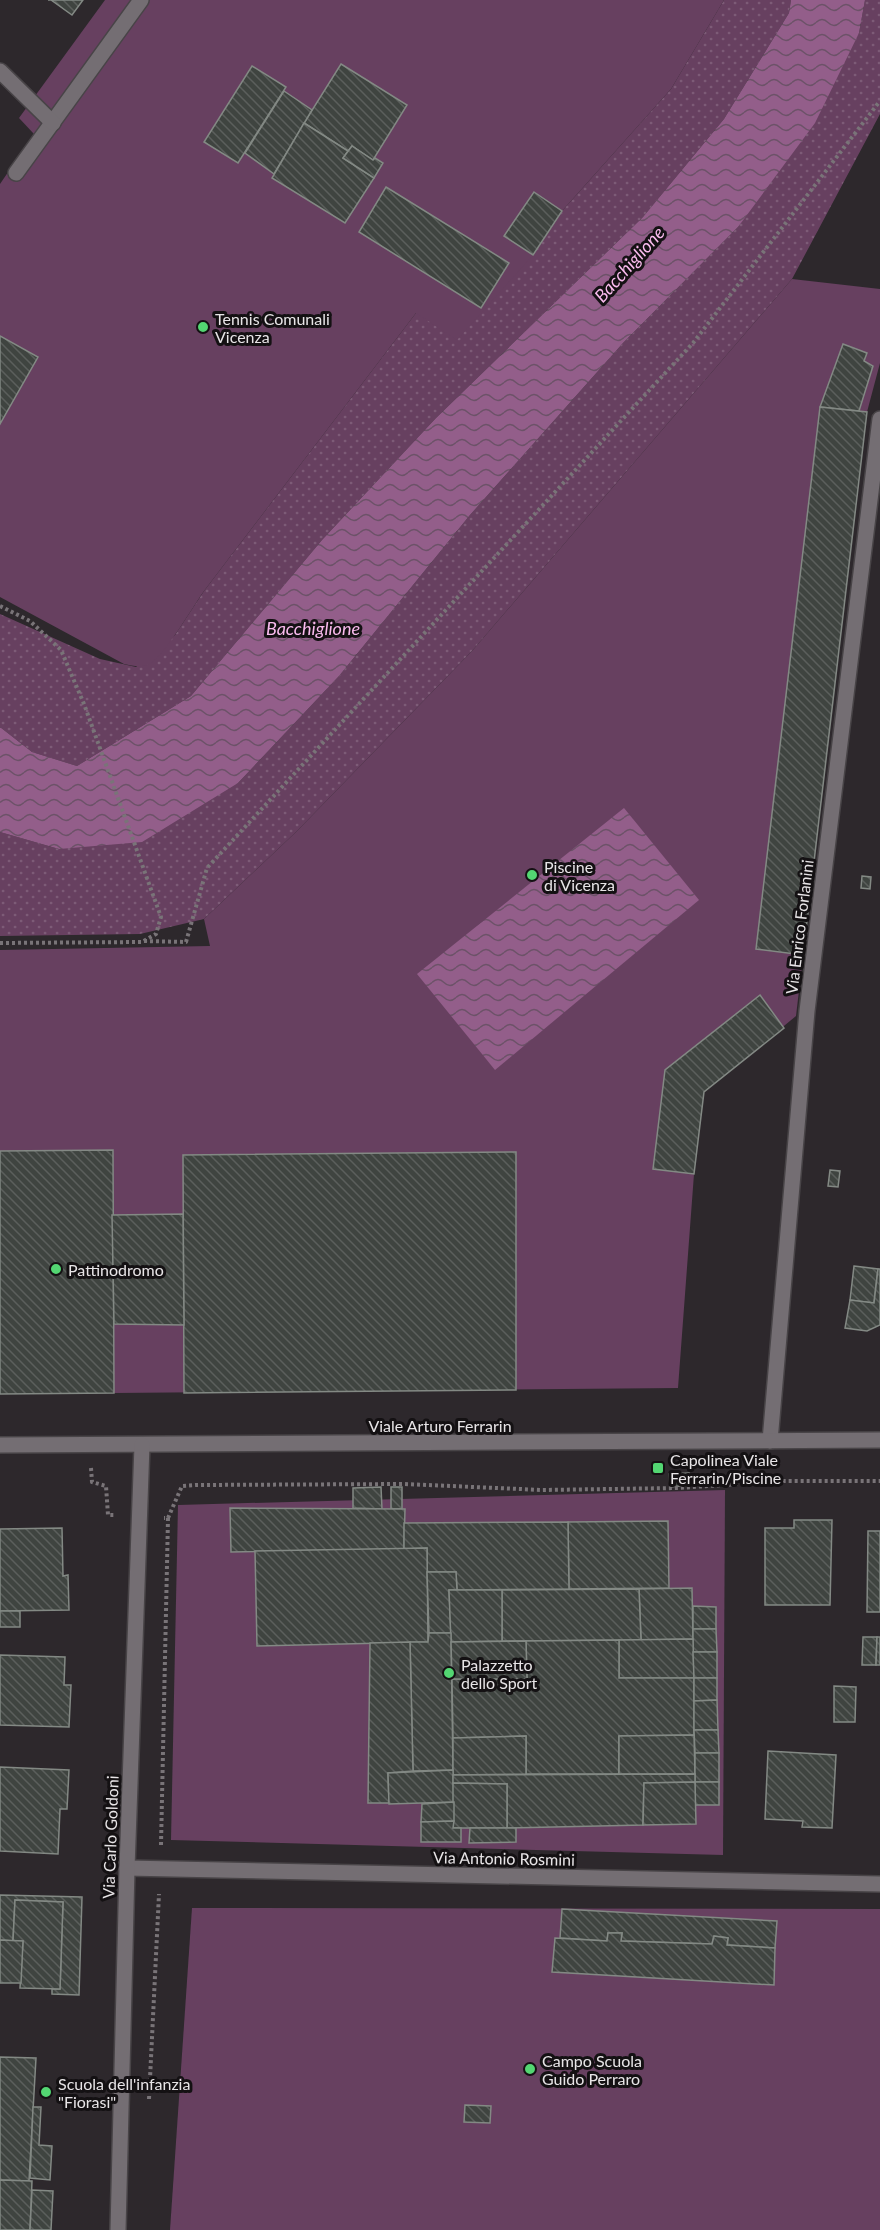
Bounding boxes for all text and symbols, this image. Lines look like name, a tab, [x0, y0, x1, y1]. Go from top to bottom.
water label: Bacchiglione	[589, 222, 669, 306]
place label: Tennis Comunali Vicenza	[215, 309, 330, 346]
marker: Tennis Comunali Vicenza	[196, 320, 210, 334]
water label: Bacchiglione	[266, 617, 360, 639]
place label: Piscine di Vicenza	[544, 857, 615, 894]
street label: Via Enrico Forlanini	[781, 859, 817, 995]
marker: Piscine di Vicenza	[525, 868, 539, 882]
place label: Pattinodromo	[68, 1260, 164, 1279]
marker: Pattinodromo	[49, 1262, 63, 1276]
street label: Viale Arturo Ferrarin	[368, 1416, 512, 1435]
place label: Capolinea Viale Ferrarin/Piscine	[670, 1450, 781, 1487]
marker: Capolinea Viale Ferrarin/Piscine	[651, 1461, 665, 1475]
place label: Palazzetto dello Sport	[461, 1655, 537, 1692]
marker: Palazzetto dello Sport	[442, 1666, 456, 1680]
street label: Via Carlo Goldoni	[98, 1775, 122, 1899]
street label: Via Antonio Rosmini	[433, 1847, 575, 1869]
place label: Campo Scuola Guido Perraro	[542, 2051, 642, 2088]
marker: Campo Scuola Guido Perraro	[523, 2062, 537, 2076]
place label: Scuola dell'infanzia "Fiorasi"	[58, 2074, 190, 2111]
marker: Scuola dell'infanzia "Fiorasi"	[39, 2085, 53, 2099]

